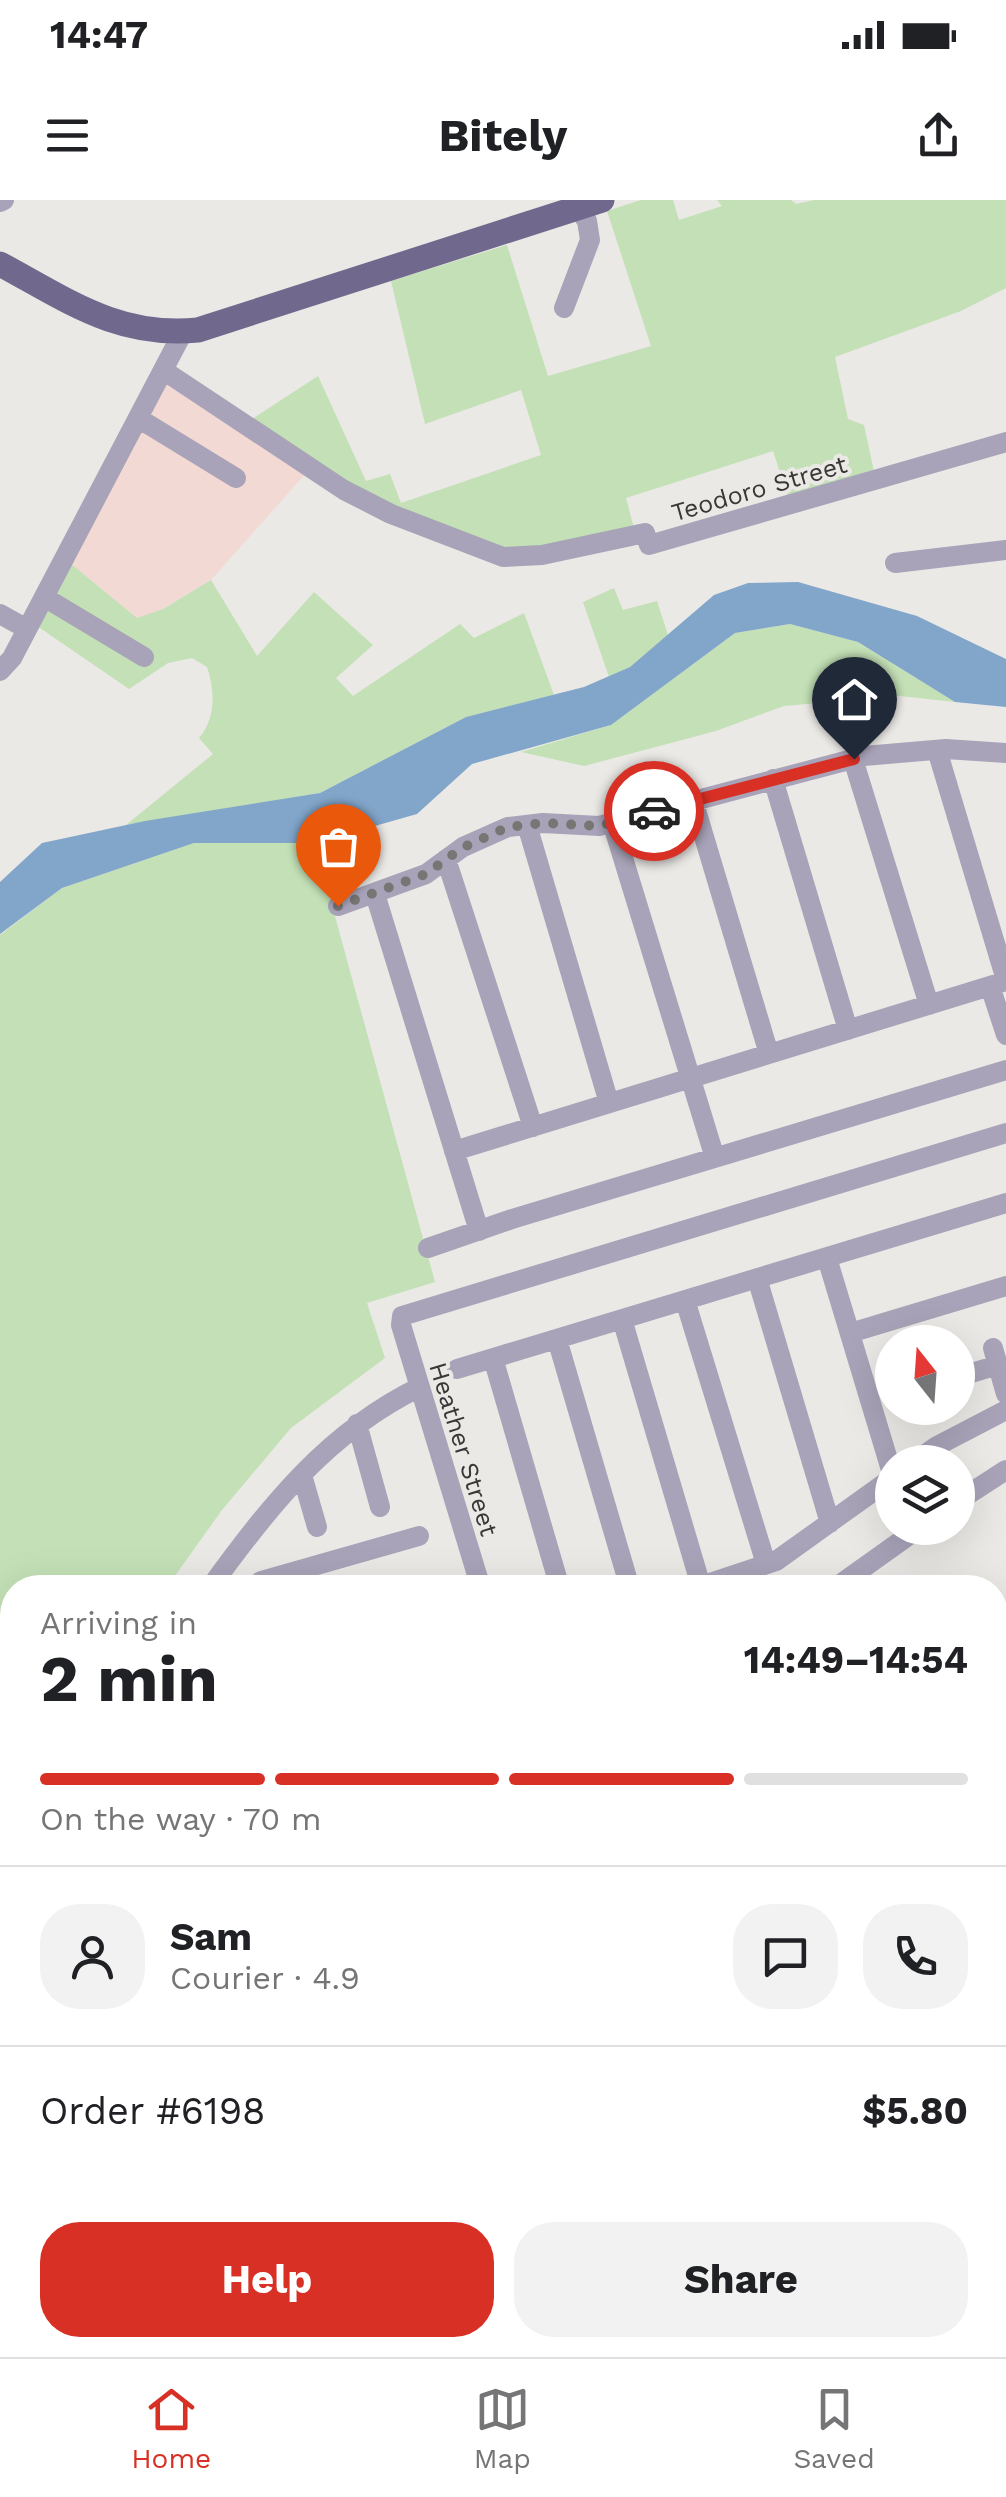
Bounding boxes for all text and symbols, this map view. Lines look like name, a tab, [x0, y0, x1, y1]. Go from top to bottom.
text: 14:47	[50, 13, 148, 57]
icon: menu	[40, 108, 95, 163]
icon: share	[911, 108, 966, 163]
text: Bitely	[439, 109, 567, 162]
street label: Teodoro Street	[668, 449, 851, 527]
pin	[812, 657, 897, 760]
icon: home	[827, 672, 882, 727]
courier	[604, 761, 704, 861]
icon: car	[627, 784, 682, 839]
pin	[296, 804, 381, 907]
icon: bag	[311, 819, 366, 874]
north arrow	[875, 1325, 975, 1425]
map controls	[875, 1325, 975, 1545]
street label: Heather Street	[423, 1359, 504, 1540]
button: layers	[875, 1445, 975, 1545]
text: Arriving in	[40, 1604, 197, 1642]
text: 14:49–14:54	[744, 1638, 968, 1682]
text: 2 min	[40, 1641, 218, 1717]
text: On the way · 70 m	[40, 1800, 321, 1838]
button: person	[40, 1904, 145, 2009]
button: chat	[733, 1904, 838, 2009]
button: phone	[863, 1904, 968, 2009]
text: Sam	[170, 1915, 252, 1959]
text: Courier · 4.9	[170, 1959, 360, 1997]
text: Order #6198	[40, 2089, 266, 2133]
text: $5.80	[862, 2089, 968, 2133]
button: Help	[40, 2222, 494, 2337]
button: Share	[514, 2222, 968, 2337]
tab: Home	[131, 2382, 211, 2475]
tab: Map	[474, 2382, 531, 2475]
tab: Saved	[793, 2382, 875, 2475]

